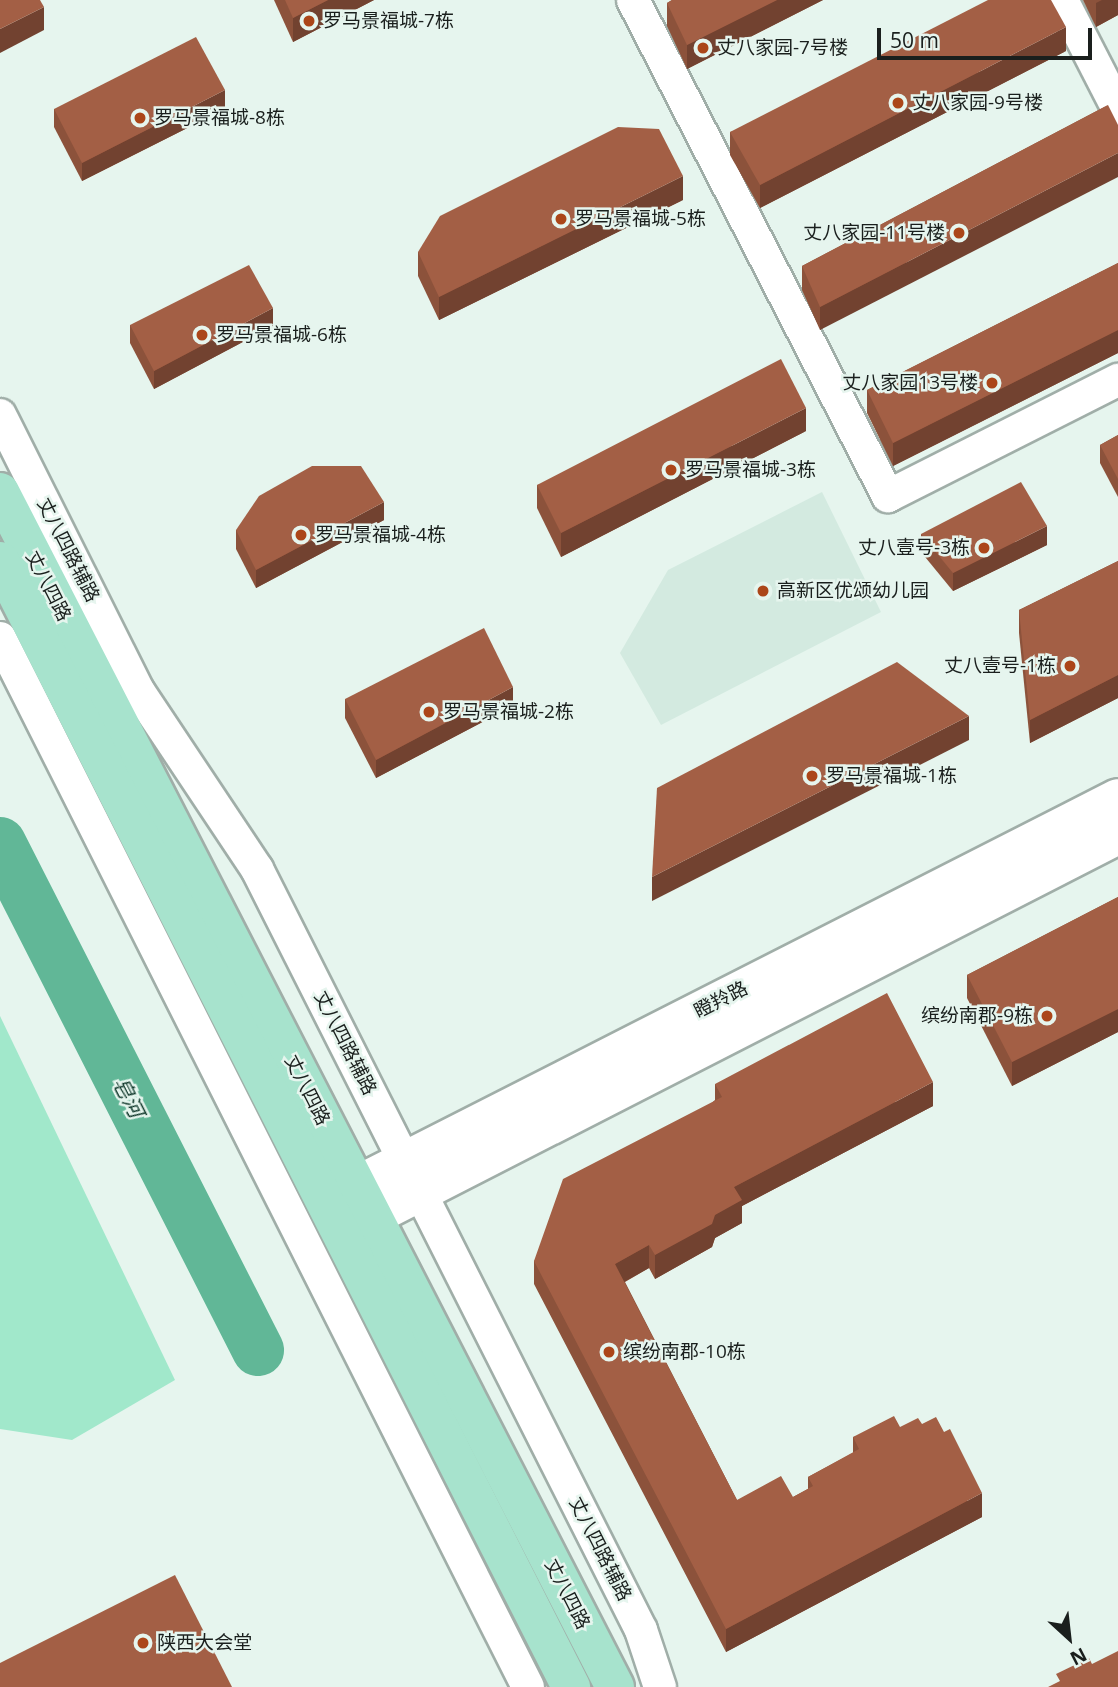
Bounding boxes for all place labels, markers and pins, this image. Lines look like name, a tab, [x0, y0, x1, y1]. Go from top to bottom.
place label: 罗马景福城-7栋	[323, 10, 454, 32]
marker: 罗马景福城-7栋	[301, 13, 317, 29]
place label: 丈八家园-7号楼	[717, 37, 848, 59]
marker: 丈八家园-7号楼	[695, 40, 711, 56]
place label: 丈八家园-9号楼	[912, 92, 1043, 114]
marker: 丈八家园-9号楼	[890, 95, 906, 111]
place label: 罗马景福城-8栋	[154, 107, 285, 129]
marker: 罗马景福城-8栋	[132, 110, 148, 126]
place label: 罗马景福城-5栋	[575, 208, 706, 230]
marker: 罗马景福城-5栋	[553, 211, 569, 227]
place label: 丈八家园-11号楼	[803, 222, 945, 244]
marker: 丈八家园-11号楼	[951, 225, 967, 241]
place label: 罗马景福城-6栋	[216, 324, 347, 346]
marker: 罗马景福城-6栋	[194, 327, 210, 343]
place label: 丈八家园13号楼	[842, 372, 978, 394]
marker: 丈八家园13号楼	[984, 375, 1000, 391]
place label: 罗马景福城-3栋	[685, 459, 816, 481]
marker: 罗马景福城-3栋	[663, 462, 679, 478]
place label: 罗马景福城-4栋	[315, 524, 446, 546]
marker: 罗马景福城-4栋	[293, 527, 309, 543]
place label: 丈八壹号-3栋	[858, 537, 970, 559]
marker: 丈八壹号-3栋	[976, 540, 992, 556]
place label: 高新区优颂幼儿园	[777, 580, 929, 602]
marker: 高新区优颂幼儿园	[755, 583, 771, 599]
place label: 丈八壹号-1栋	[944, 655, 1056, 677]
marker: 丈八壹号-1栋	[1062, 658, 1078, 674]
place label: 罗马景福城-2栋	[443, 701, 574, 723]
marker: 罗马景福城-2栋	[421, 704, 437, 720]
place label: 罗马景福城-1栋	[826, 765, 957, 787]
marker: 罗马景福城-1栋	[804, 768, 820, 784]
place label: 缤纷南郡-9栋	[921, 1005, 1033, 1027]
marker: 缤纷南郡-9栋	[1039, 1008, 1055, 1024]
place label: 缤纷南郡-10栋	[623, 1341, 746, 1363]
marker: 缤纷南郡-10栋	[601, 1344, 617, 1360]
place label: 陕西大会堂	[157, 1632, 252, 1654]
marker: 陕西大会堂	[135, 1635, 151, 1651]

